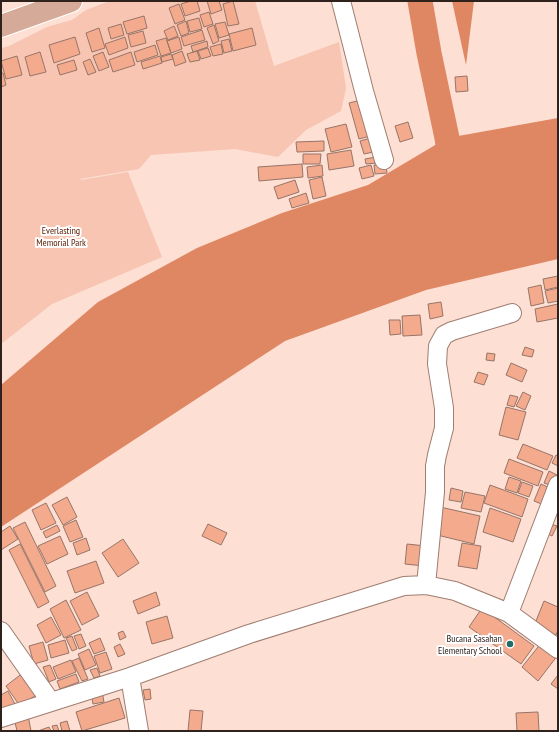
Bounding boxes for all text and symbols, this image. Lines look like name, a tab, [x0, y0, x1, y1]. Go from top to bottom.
park label: Everlasting Memorial Park	[36, 224, 86, 249]
place label: Bucana Sasahan Elementary School	[438, 632, 503, 657]
marker: Bucana Sasahan Elementary School	[505, 639, 515, 649]

